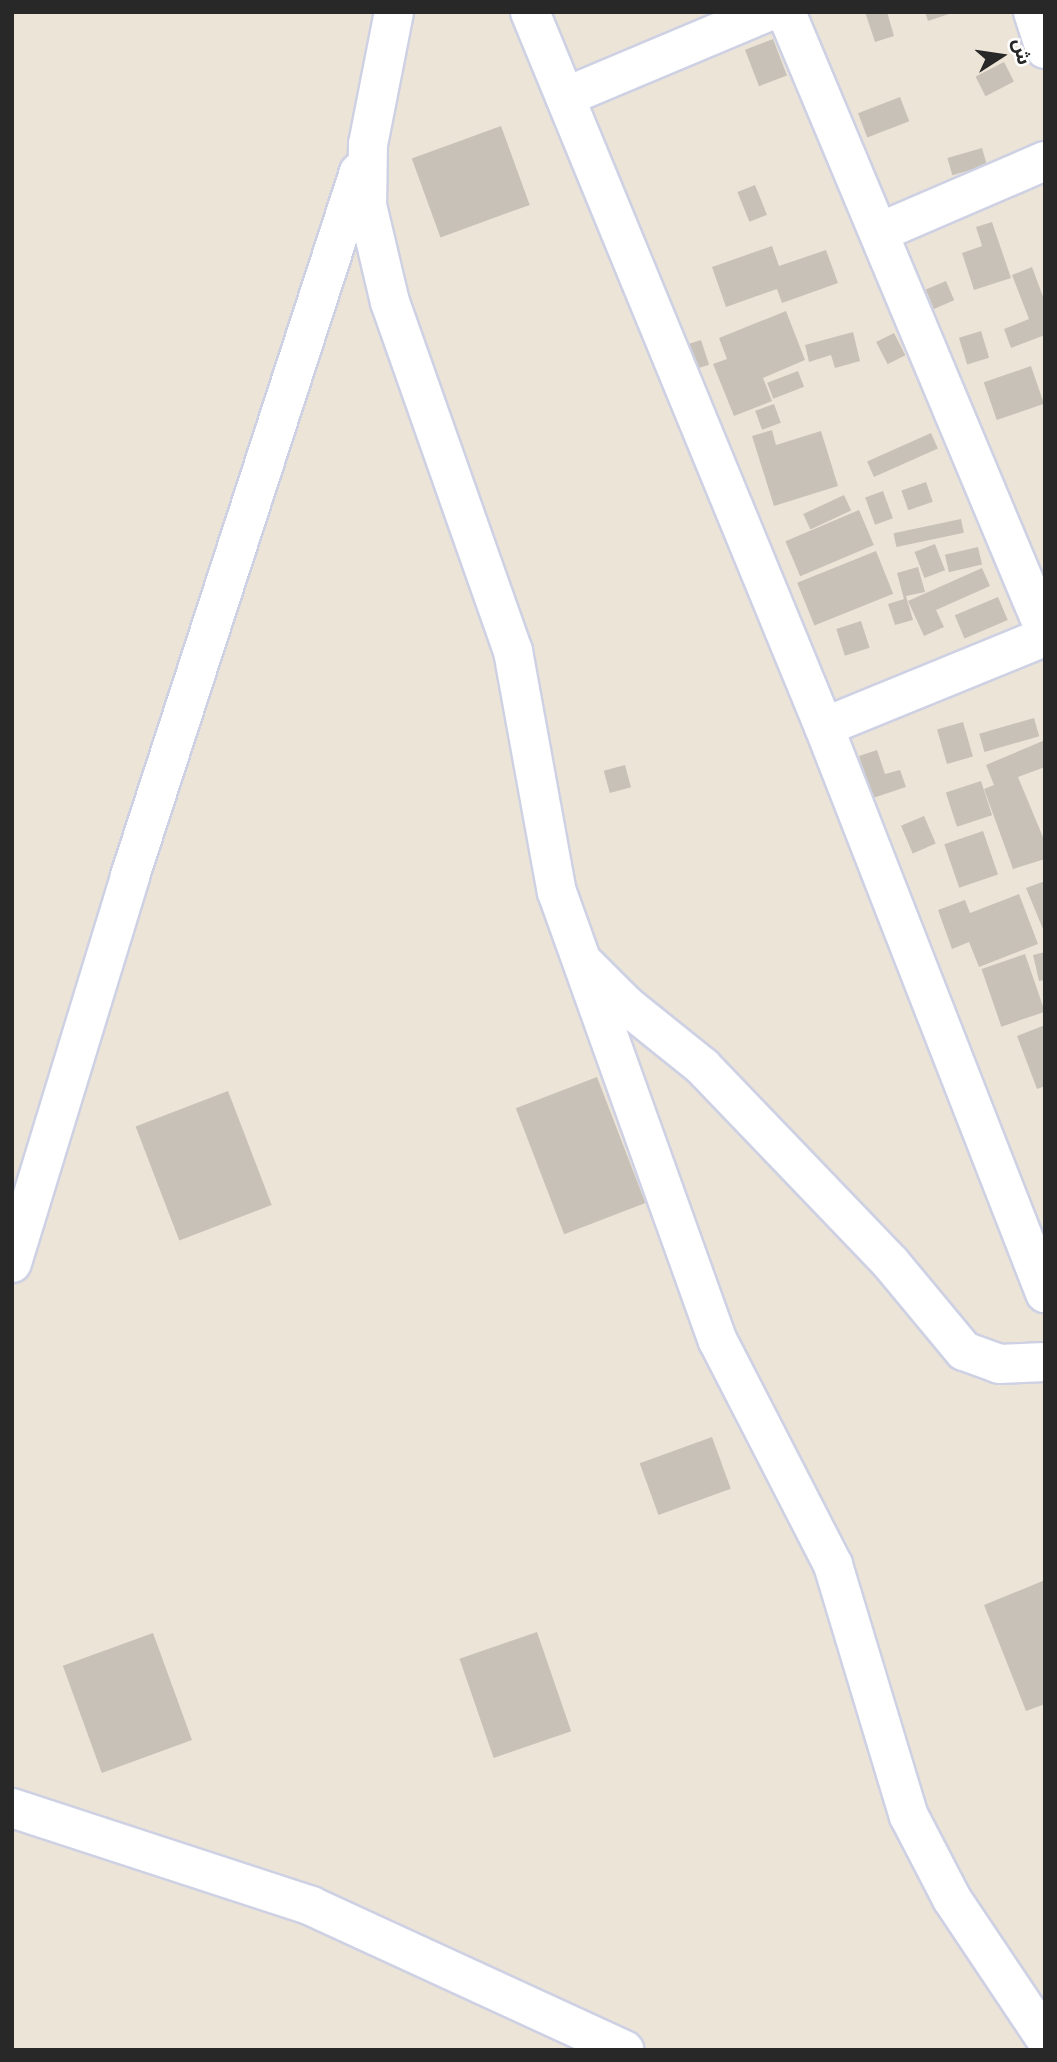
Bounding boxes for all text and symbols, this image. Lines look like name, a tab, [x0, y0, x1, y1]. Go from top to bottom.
north arrow	[966, 21, 1036, 91]
text: ش	[1008, 36, 1036, 67]

